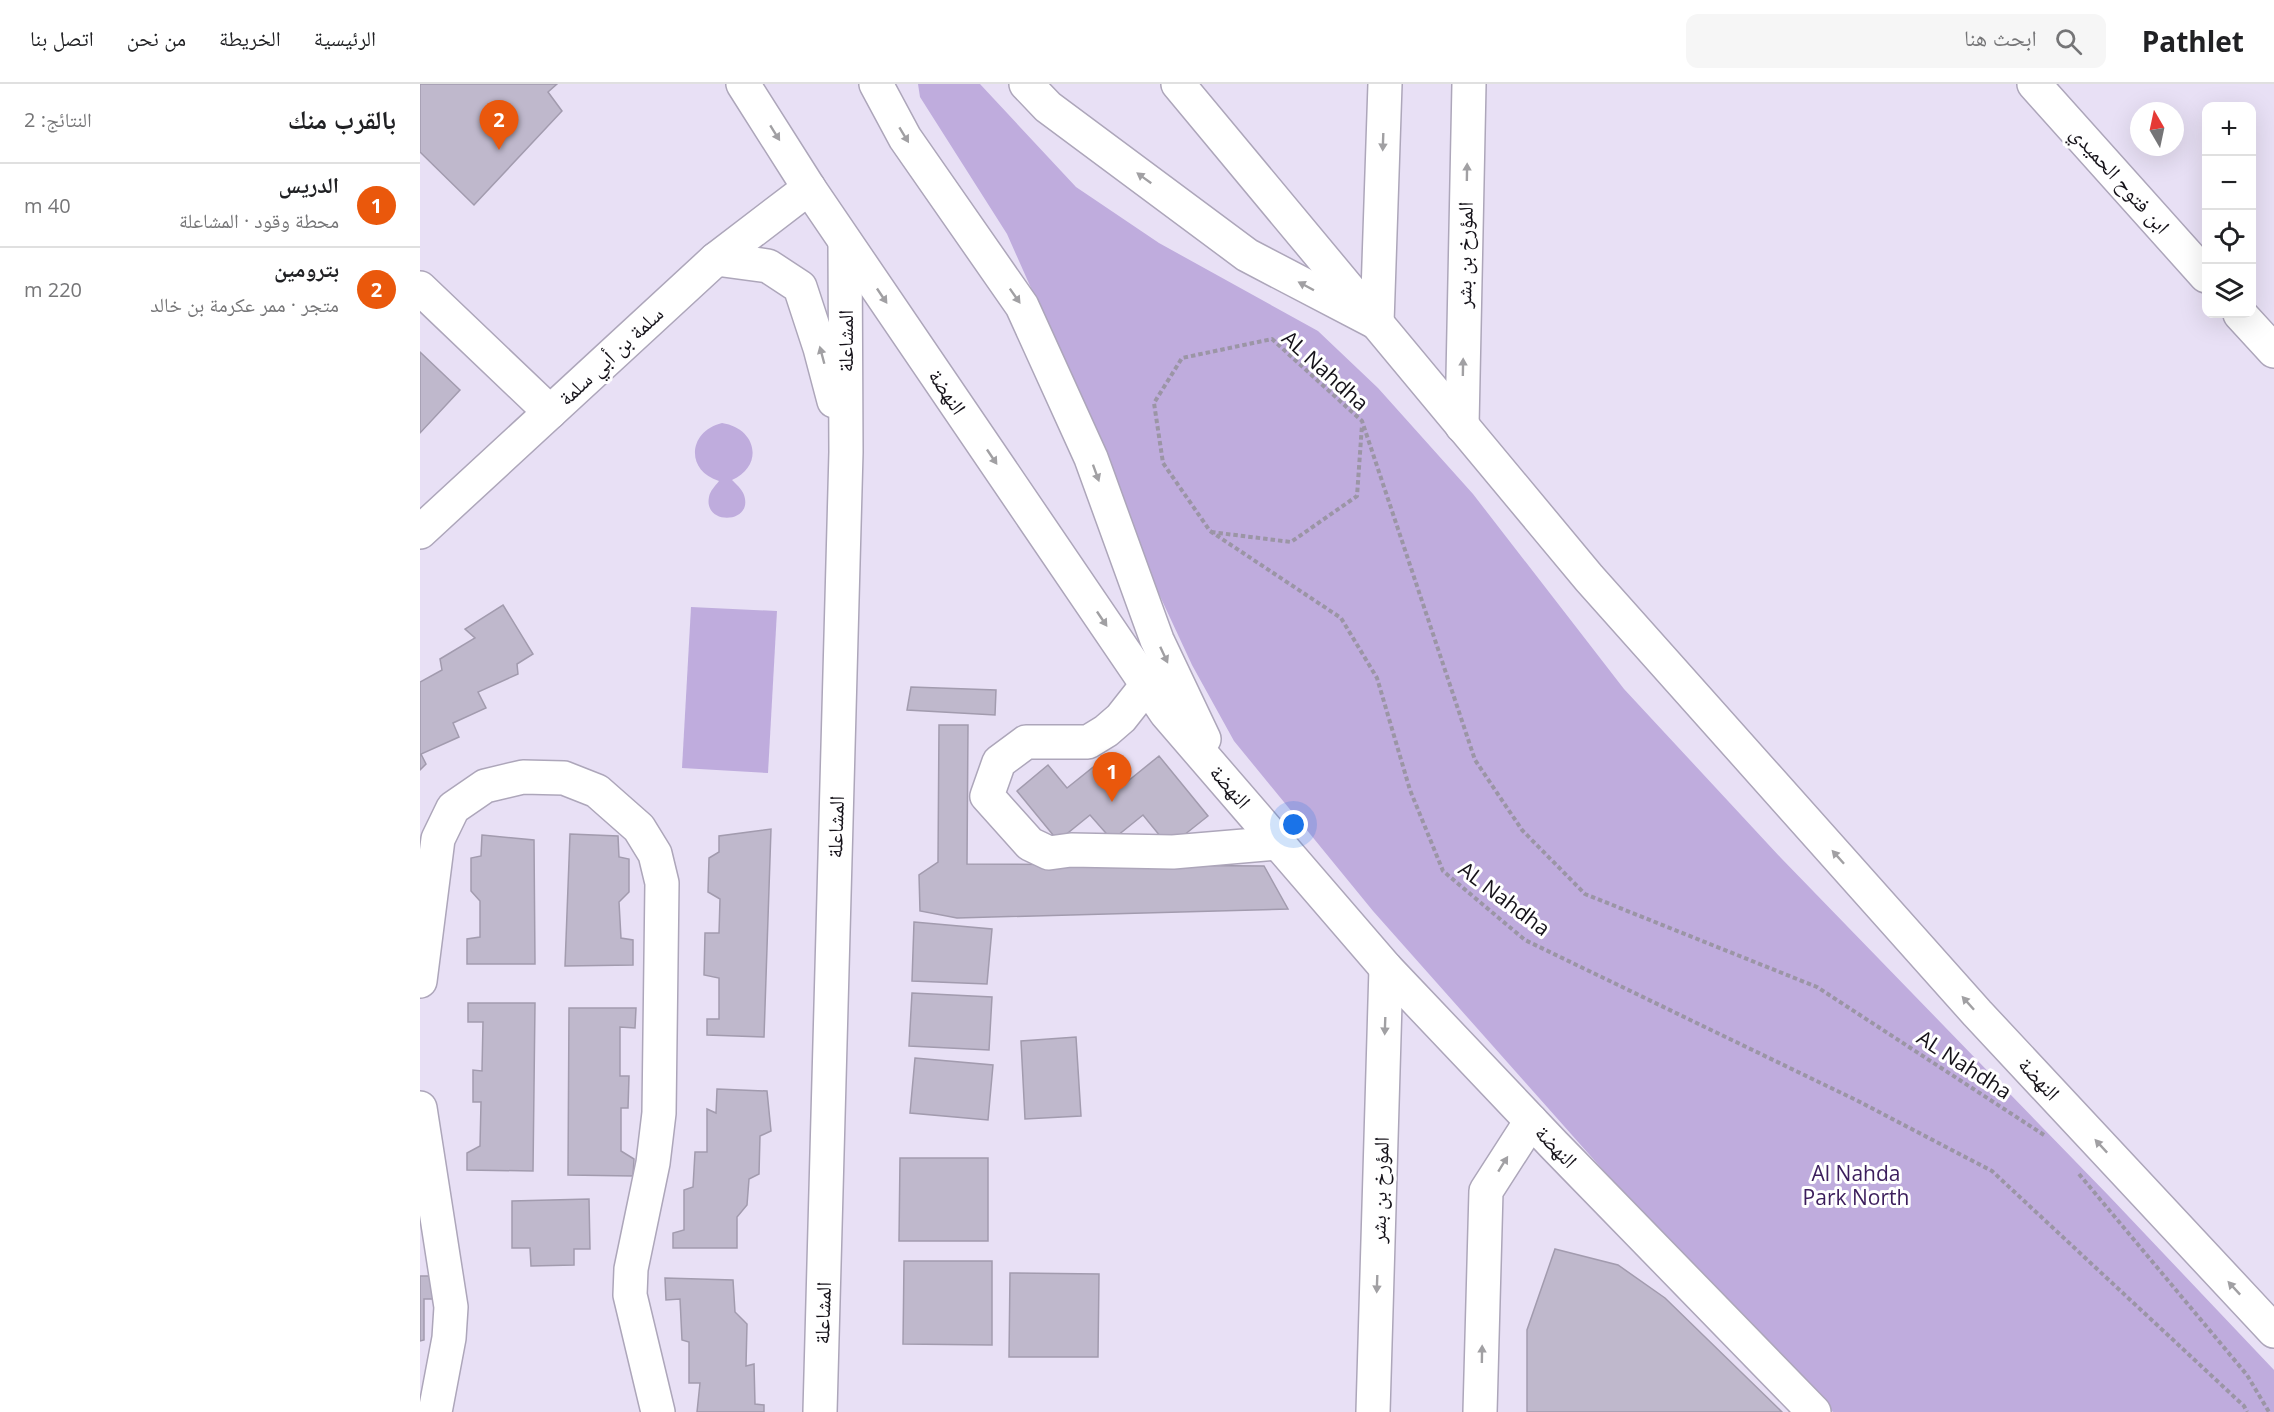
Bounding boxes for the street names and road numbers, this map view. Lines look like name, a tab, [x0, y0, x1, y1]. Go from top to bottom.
street label: ابن فتوح الحميدي	[2062, 119, 2177, 242]
street label: المؤرخ بن بشر	[1449, 201, 1479, 310]
street label: سلمة بن أبي سلمة	[552, 299, 671, 414]
street label: المشاعلة	[831, 310, 859, 372]
street label: AL Nahdha	[1276, 324, 1375, 417]
street label: النهضة	[922, 363, 973, 420]
street label: النهضة	[1204, 759, 1258, 814]
street label: المشاعلة	[820, 795, 850, 859]
street label: AL Nahdha	[1453, 855, 1556, 942]
street label: AL Nahdha	[1912, 1023, 2017, 1105]
street label: النهضة	[2013, 1051, 2067, 1106]
street label: النهضة	[1529, 1119, 1584, 1174]
street label: المؤرخ بن بشر	[1363, 1136, 1395, 1245]
street label: المشاعلة	[807, 1281, 837, 1345]

